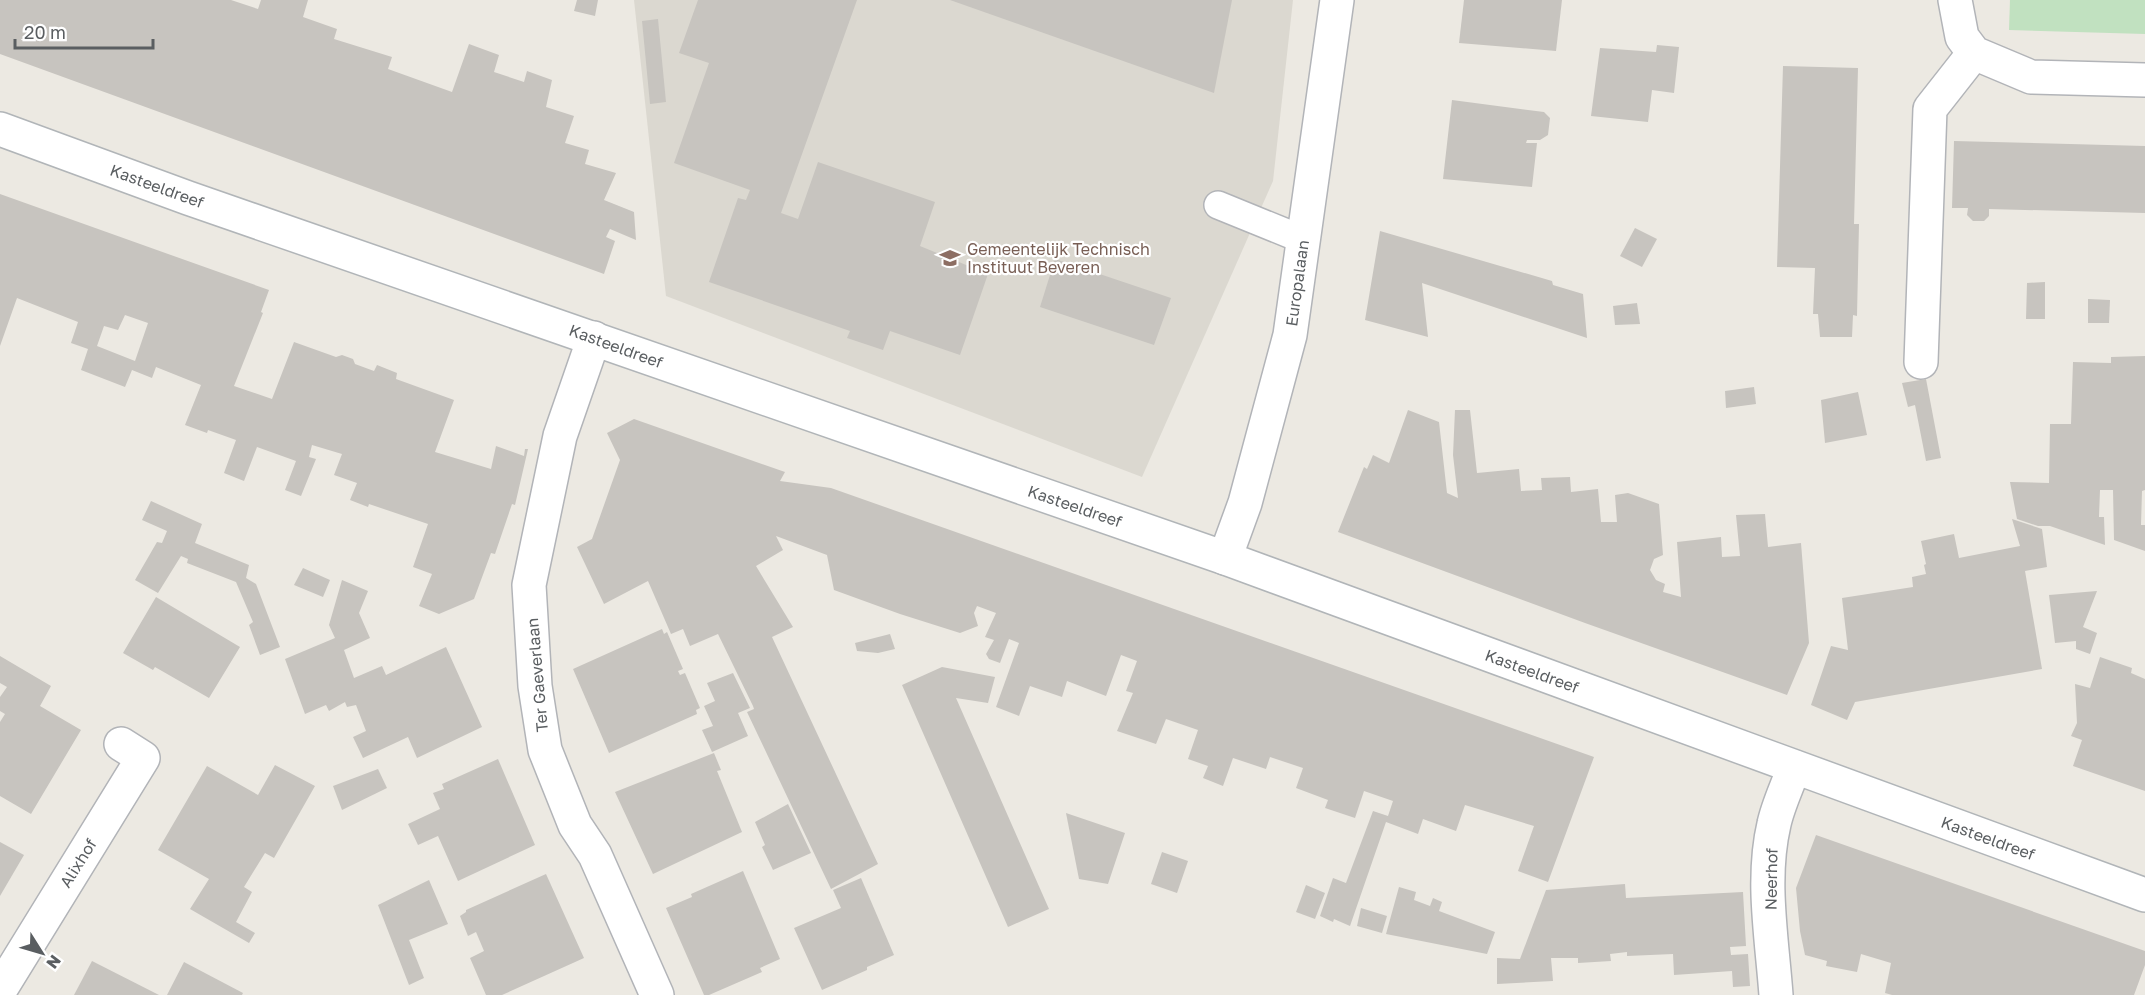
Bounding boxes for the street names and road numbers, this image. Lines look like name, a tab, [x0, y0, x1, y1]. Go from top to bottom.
street label: Kasteeldreef	[107, 160, 207, 212]
street label: Europalaan	[1281, 239, 1313, 327]
street label: Kasteeldreef	[566, 320, 666, 372]
street label: Kasteeldreef	[1025, 481, 1125, 532]
street label: Ter Gaeverlaan	[522, 617, 552, 733]
street label: Kasteeldreef	[1482, 645, 1582, 697]
street label: Kasteeldreef	[1938, 812, 2038, 864]
street label: Alixhof	[55, 835, 101, 891]
street label: Neerhof	[1760, 848, 1782, 910]

